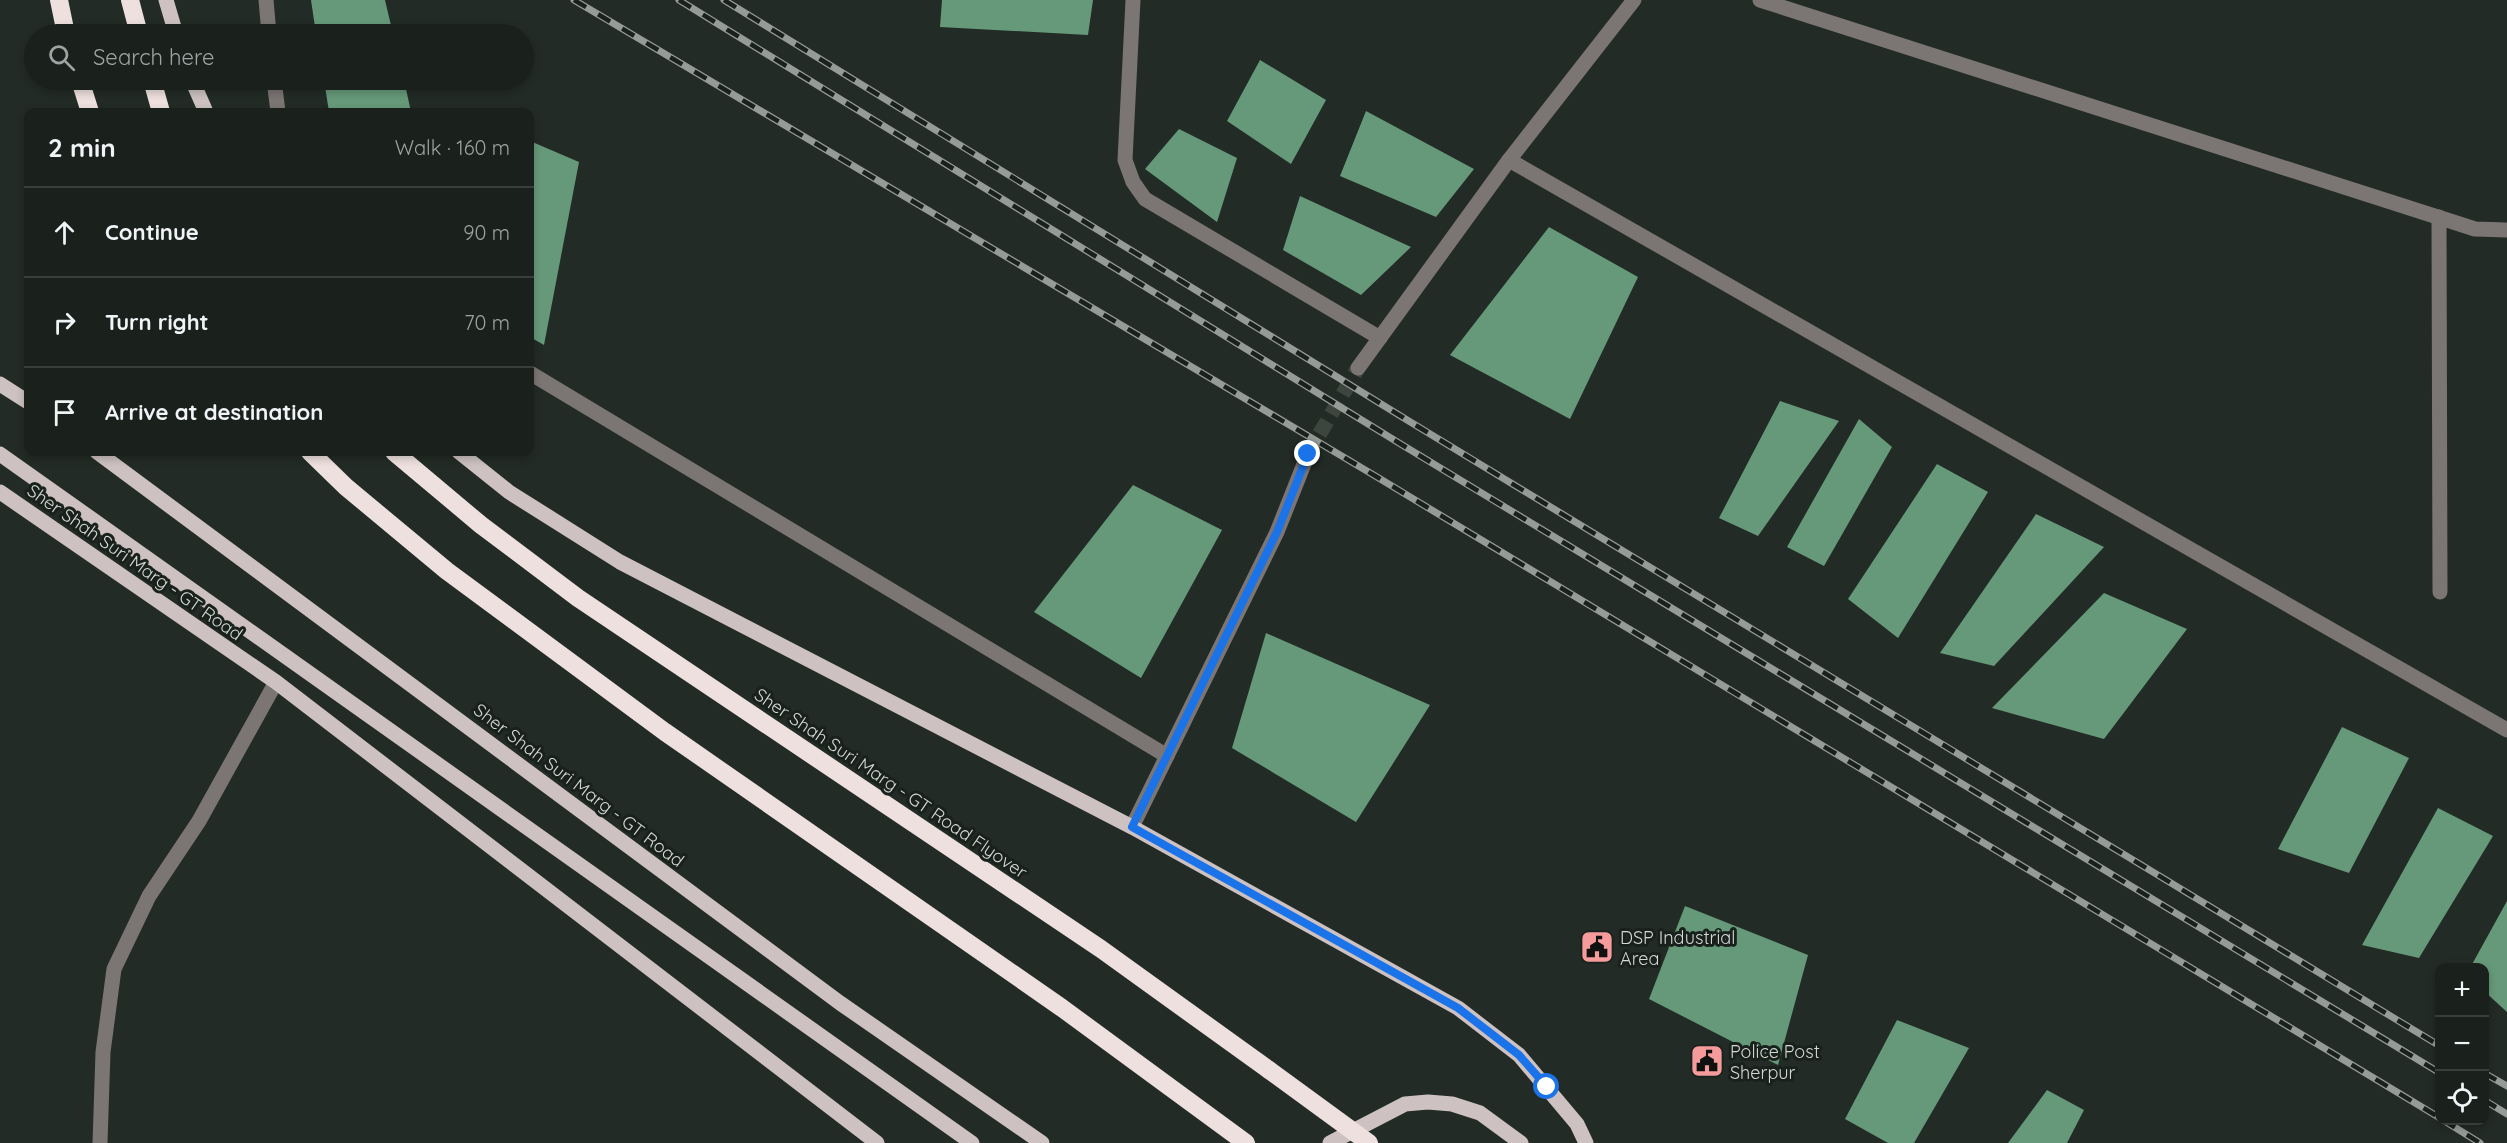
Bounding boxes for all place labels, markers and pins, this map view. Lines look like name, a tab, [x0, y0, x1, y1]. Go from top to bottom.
place label: DSP Industrial Area	[1620, 926, 1735, 970]
public building icon: DSP Industrial Area	[1579, 929, 1615, 965]
place label: Police Post Sherpur	[1730, 1040, 1820, 1084]
public building icon: Police Post Sherpur	[1689, 1043, 1725, 1079]

